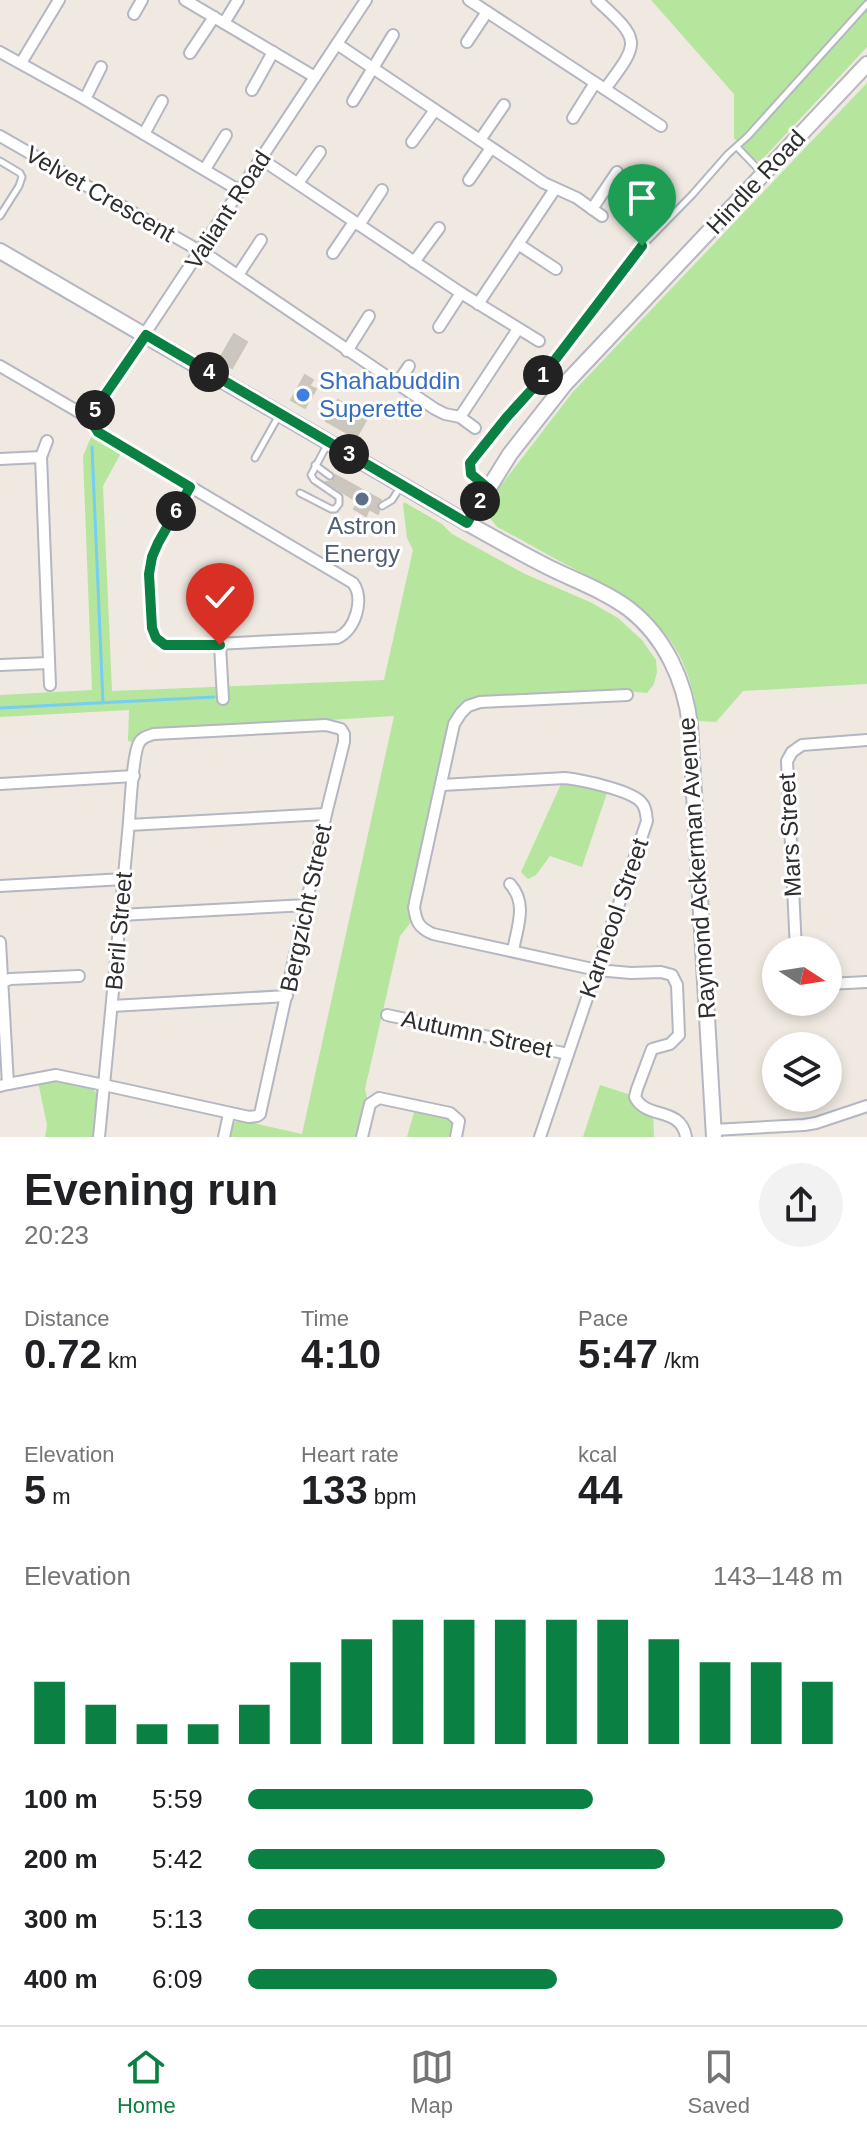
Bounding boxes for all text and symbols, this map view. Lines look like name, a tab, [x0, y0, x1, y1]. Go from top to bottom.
street label: Hindle Road	[701, 124, 811, 239]
street label: Velvet Crescent	[21, 140, 180, 247]
street label: Valiant Road	[179, 145, 276, 274]
pin	[608, 164, 676, 246]
icon: arrive	[620, 176, 664, 220]
pin: 4	[189, 352, 229, 392]
pin: 1	[523, 355, 563, 395]
text: 4	[203, 359, 215, 384]
text: 1	[537, 362, 549, 387]
place label: Shahabuddin Superette	[319, 367, 460, 422]
marker: Shahabuddin Superette	[294, 386, 312, 404]
pin: 5	[75, 390, 115, 430]
text: 5	[89, 397, 101, 422]
pin: 3	[329, 434, 369, 474]
text: 3	[343, 441, 355, 466]
pin: 2	[460, 481, 500, 521]
text: 2	[474, 488, 486, 513]
marker: Astron Energy	[353, 490, 371, 508]
pin: 6	[156, 491, 196, 531]
text: 6	[170, 498, 182, 523]
place label: Astron Energy	[324, 512, 400, 567]
pin	[186, 563, 254, 645]
icon: check	[198, 575, 242, 619]
street label: Raymond Ackerman Avenue	[672, 716, 721, 1020]
street label: Mars Street	[773, 772, 806, 898]
street label: Bergzicht Street	[275, 821, 337, 994]
street label: Karneool Street	[574, 834, 654, 1001]
street label: Beril Street	[100, 870, 137, 991]
north arrow	[762, 936, 842, 1016]
map controls	[762, 936, 842, 1112]
street label: Autumn Street	[399, 1004, 555, 1063]
button: layers	[762, 1032, 842, 1112]
button: share	[759, 1163, 843, 1247]
text: Evening run	[24, 1165, 278, 1214]
text: 20:23	[24, 1220, 89, 1250]
text: Distance	[24, 1306, 110, 1331]
text: Time	[301, 1306, 349, 1331]
text: Pace	[578, 1306, 628, 1331]
text: 0.72	[24, 1332, 102, 1376]
text: 4:10	[301, 1332, 381, 1376]
text: 5:47	[578, 1332, 658, 1376]
text: km	[102, 1348, 137, 1373]
text: /km	[658, 1348, 700, 1373]
text: Elevation	[24, 1442, 115, 1467]
text: Heart rate	[301, 1442, 399, 1467]
text: kcal	[578, 1442, 617, 1467]
text: 5	[24, 1468, 46, 1512]
text: 133	[301, 1468, 368, 1512]
text: 44	[578, 1468, 623, 1512]
text: m	[46, 1484, 71, 1509]
text: bpm	[368, 1484, 417, 1509]
text: Elevation	[24, 1561, 131, 1591]
text: 143–148 m	[713, 1561, 843, 1591]
text: 100 m	[24, 1784, 98, 1814]
text: 5:59	[152, 1784, 203, 1814]
text: 200 m	[24, 1844, 98, 1874]
text: 5:42	[152, 1844, 203, 1874]
text: 300 m	[24, 1904, 98, 1934]
text: 5:13	[152, 1904, 203, 1934]
text: 400 m	[24, 1964, 98, 1994]
text: 6:09	[152, 1964, 203, 1994]
tab: Home	[117, 2045, 176, 2119]
tab: Map	[410, 2045, 454, 2119]
tab: Saved	[688, 2045, 750, 2119]

